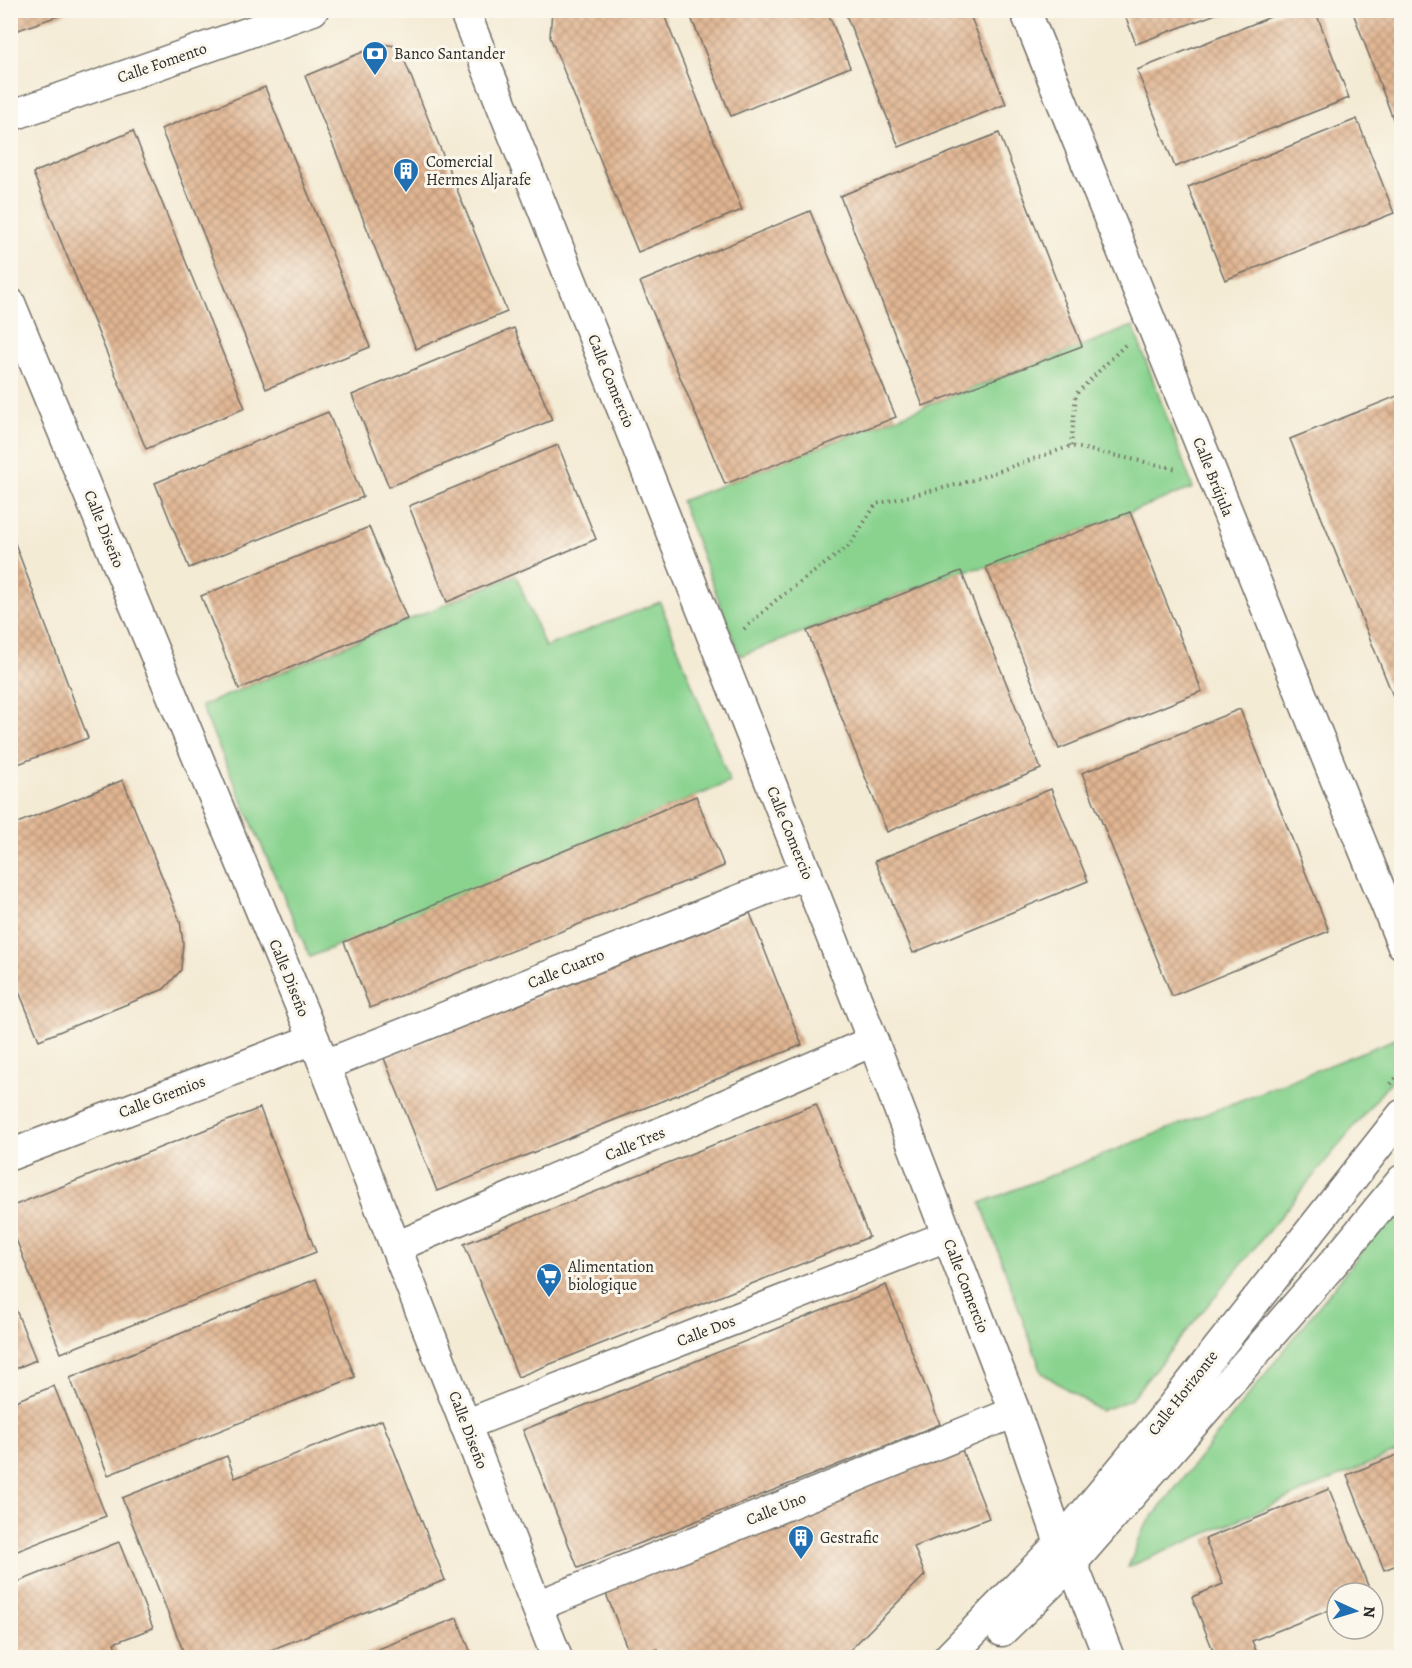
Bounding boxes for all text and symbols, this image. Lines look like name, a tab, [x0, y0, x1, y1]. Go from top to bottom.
street label: Calle Fomento	[114, 37, 210, 89]
bank icon: Banco Santander	[360, 39, 390, 77]
place label: Banco Santander	[394, 43, 505, 65]
place label: Comercial Hermes Aljarafe	[426, 151, 531, 191]
building icon: Comercial Hermes Aljarafe	[391, 156, 421, 194]
street label: Calle Comercio	[582, 331, 640, 431]
street label: Calle Brújula	[1187, 434, 1239, 520]
street label: Calle Diseño	[78, 487, 130, 571]
street label: Calle Comercio	[761, 783, 819, 883]
street label: Calle Diseño	[263, 936, 315, 1020]
street label: Calle Cuatro	[524, 944, 608, 994]
street label: Calle Gremios	[115, 1070, 209, 1124]
street label: Calle Tres	[601, 1121, 669, 1167]
street label: Calle Comercio	[938, 1236, 994, 1336]
place label: Alimentation biologique	[567, 1256, 654, 1296]
supermarket icon: Alimentation biologique	[534, 1261, 564, 1299]
street label: Calle Dos	[673, 1310, 739, 1352]
street label: Calle Horizonte	[1143, 1346, 1223, 1440]
street label: Calle Diseño	[443, 1388, 493, 1472]
street label: Calle Uno	[743, 1487, 809, 1531]
building icon: Gestrafic	[786, 1523, 816, 1561]
place label: Gestrafic	[820, 1527, 879, 1549]
north arrow	[1325, 1581, 1385, 1641]
text: N	[1358, 1605, 1380, 1619]

